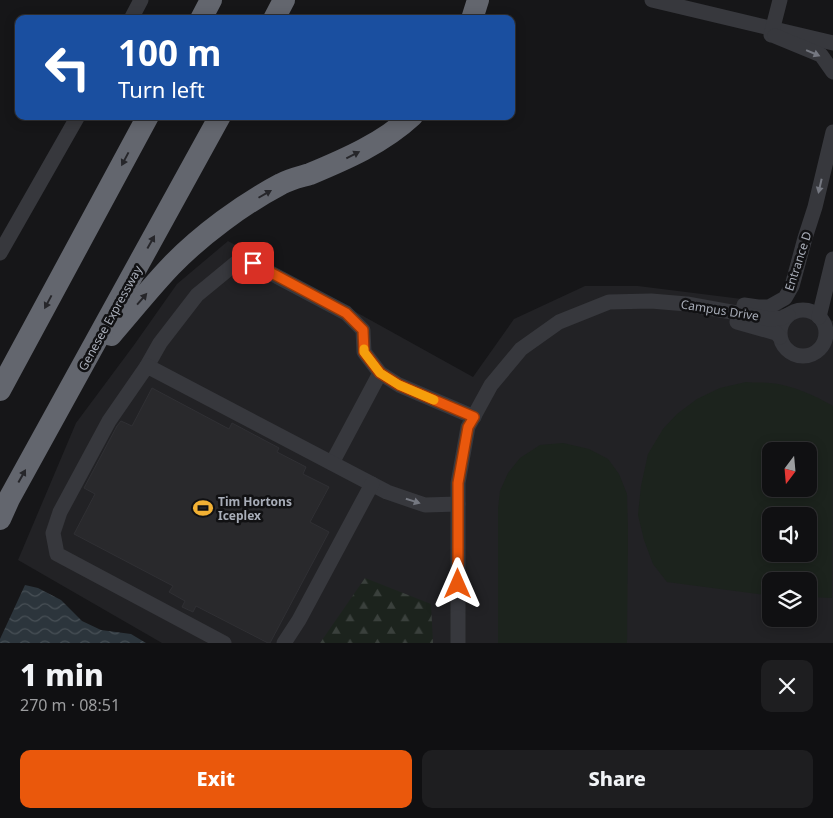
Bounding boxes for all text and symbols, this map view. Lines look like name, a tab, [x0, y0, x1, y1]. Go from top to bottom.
text: 100 m	[118, 29, 221, 76]
icon: left	[35, 35, 100, 100]
one-way arrow	[806, 49, 820, 57]
text: Turn left	[118, 74, 205, 104]
one-way arrow	[346, 151, 361, 159]
one-way arrow	[121, 152, 129, 166]
one-way arrow	[816, 179, 824, 194]
one-way arrow	[258, 189, 271, 198]
street label: Entrance D	[780, 229, 816, 293]
one-way arrow	[147, 235, 155, 249]
pin	[232, 242, 274, 284]
icon: arrive	[239, 249, 267, 277]
street label: Genesee Expressway	[74, 262, 146, 374]
one-way arrow	[136, 293, 148, 305]
one-way arrow	[44, 295, 52, 309]
street label: Campus Drive	[680, 295, 761, 325]
north arrow	[762, 442, 818, 498]
map controls	[762, 442, 817, 627]
one-way arrow	[18, 468, 26, 483]
place label: Tim Hortons Iceplex	[218, 493, 292, 524]
sports icon: Tim Hortons Iceplex	[192, 497, 214, 519]
one-way arrow	[406, 497, 421, 505]
button: sound	[762, 507, 817, 562]
position arrow	[431, 557, 483, 609]
button: layers	[762, 572, 817, 627]
text: 1 min	[20, 654, 104, 695]
button: close	[761, 660, 813, 712]
text: 270 m · 08:51	[20, 694, 120, 716]
button: Exit	[20, 750, 412, 808]
button: Share	[422, 750, 813, 808]

